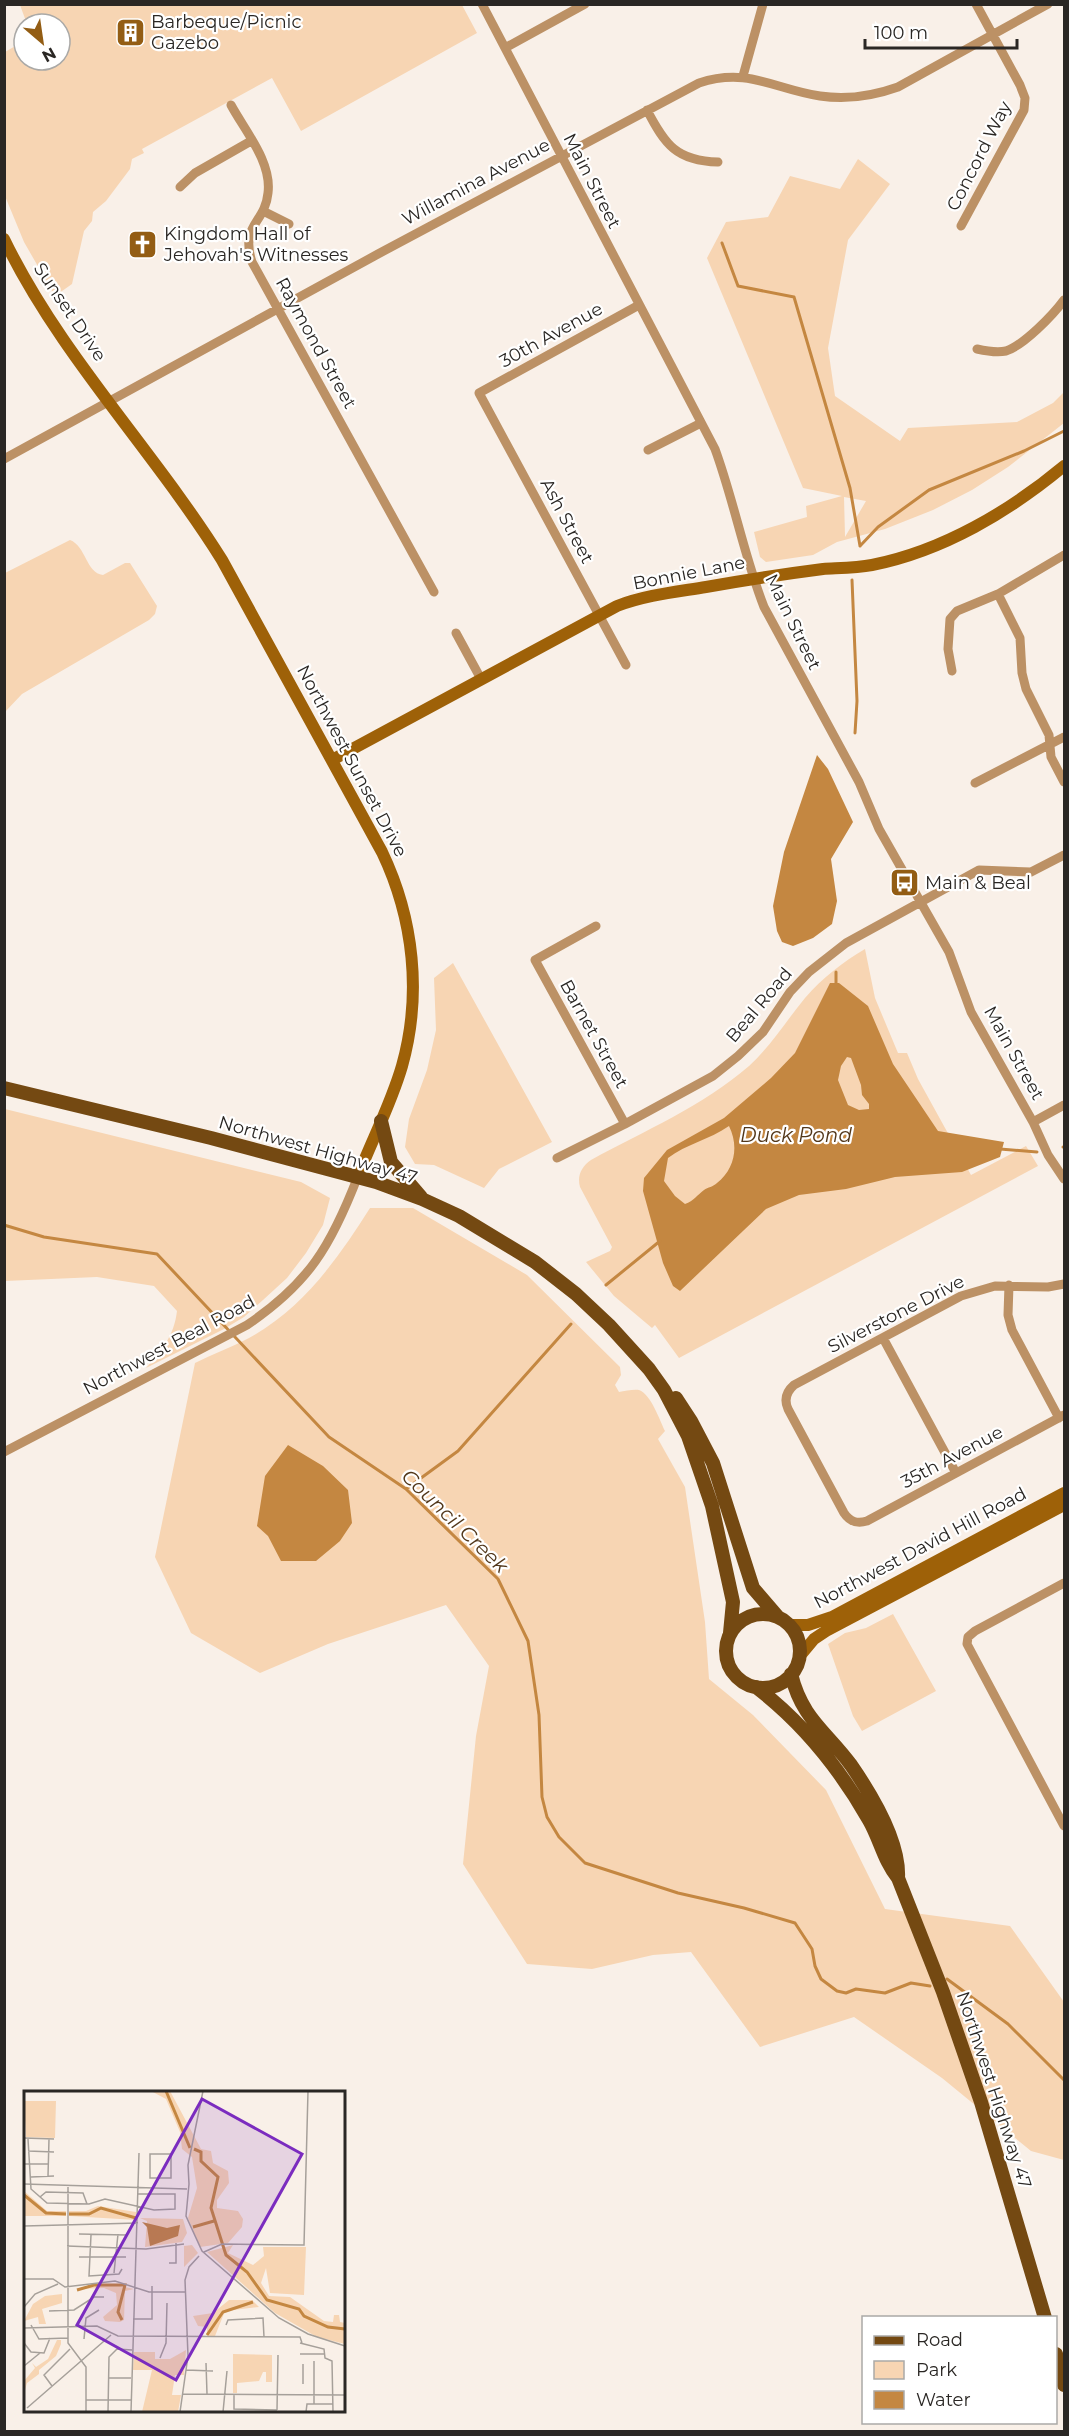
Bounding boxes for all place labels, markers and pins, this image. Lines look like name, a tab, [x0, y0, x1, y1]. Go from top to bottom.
place label: Barbeque/Picnic Gazebo	[151, 11, 302, 54]
building icon: Barbeque/Picnic Gazebo	[114, 16, 146, 48]
place label: Kingdom Hall of Jehovah's Witnesses	[163, 223, 349, 266]
church icon: Kingdom Hall of Jehovah's Witnesses	[127, 228, 159, 260]
bus stop icon: Main & Beal	[888, 867, 920, 899]
place label: Main & Beal	[925, 872, 1031, 894]

